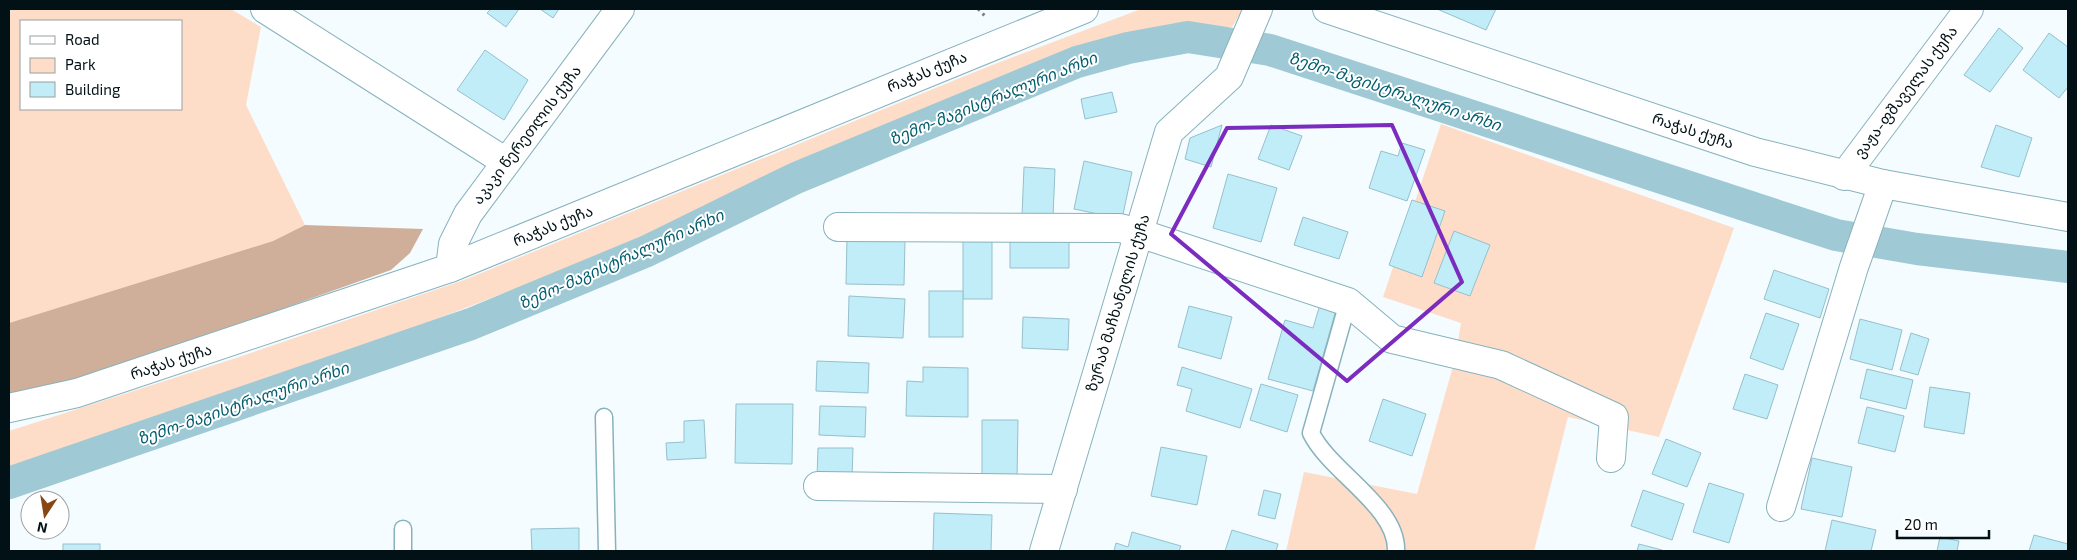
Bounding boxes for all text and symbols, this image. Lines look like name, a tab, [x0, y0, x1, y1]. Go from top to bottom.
legend	[20, 20, 182, 110]
street label: ვაჟა-ფშაველას ქუჩა	[1850, 22, 1961, 161]
text: Road	[65, 30, 100, 48]
street label: რაჭას ქუჩა	[884, 47, 970, 96]
water label: ზემო-მაგისტრალური არხი	[886, 47, 1100, 149]
water label: ზემო-მაგისტრალური არხი	[1286, 47, 1504, 135]
text: Park	[65, 55, 96, 73]
street label: აკაკი წერეთლის ქუჩა	[468, 61, 585, 208]
text: Building	[65, 80, 121, 98]
street label: რაჭას ქუჩა	[1650, 108, 1736, 153]
street label: რაჭას ქუჩა	[510, 201, 596, 250]
water label: ზემო-მაგისტრალური არხი	[516, 204, 727, 313]
street label: ზურაბ მაჩხანელის ქუჩა	[1081, 212, 1154, 394]
street label: რაჭას ქუჩა	[128, 339, 214, 384]
water label: ზემო-მაგისტრალური არხი	[135, 357, 352, 449]
north arrow	[20, 490, 70, 540]
scale bar	[1897, 508, 1990, 540]
text: 20 m	[1904, 515, 1938, 533]
text: N	[35, 519, 49, 538]

